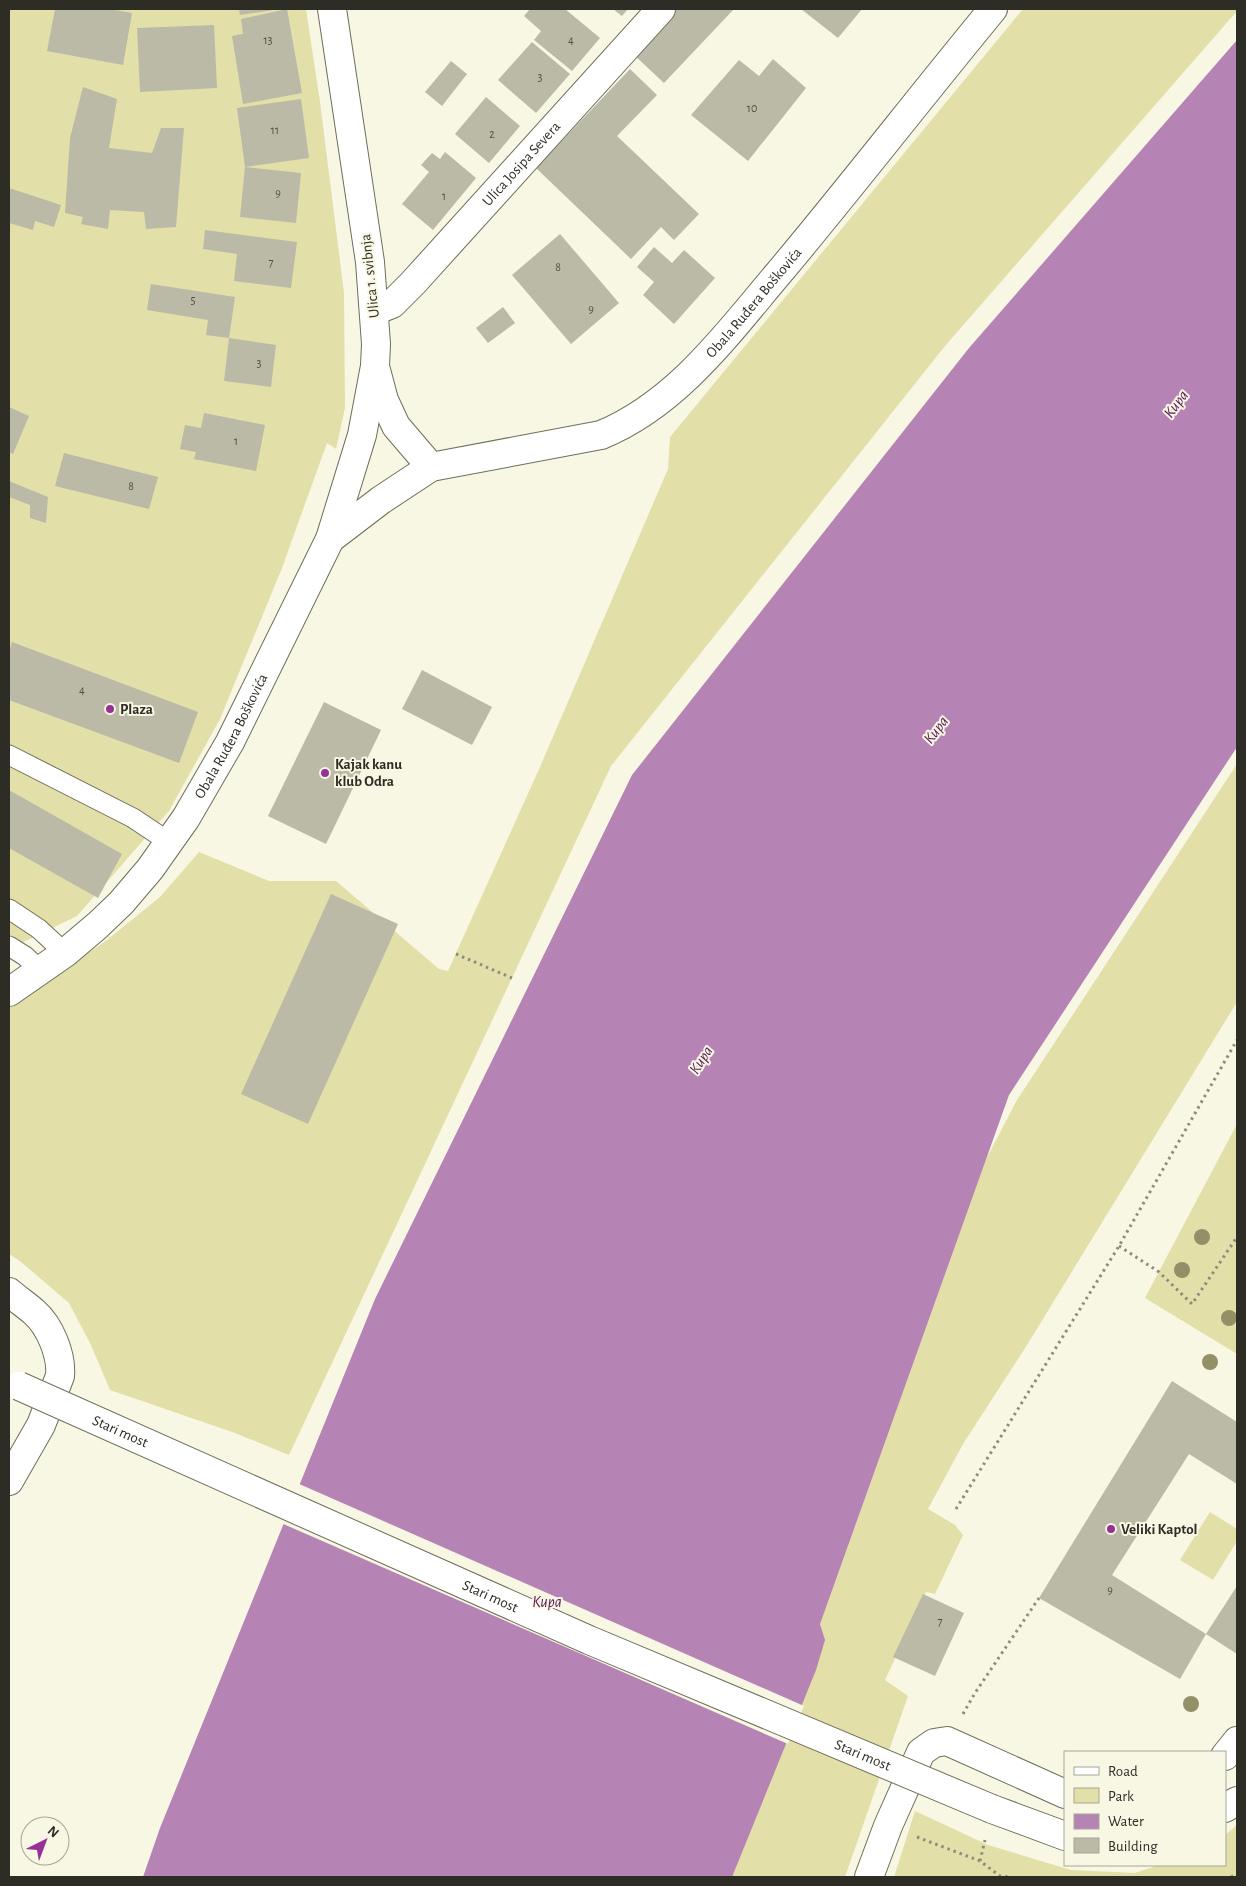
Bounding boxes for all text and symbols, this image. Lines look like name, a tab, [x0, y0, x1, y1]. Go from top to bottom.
house number: 13	[263, 34, 273, 46]
house number: 4	[568, 34, 574, 46]
house number: 3	[538, 71, 543, 83]
house number: 10	[747, 102, 757, 114]
street label: Ulica Josipa Severa	[479, 118, 563, 209]
house number: 11	[271, 124, 279, 136]
house number: 2	[489, 128, 495, 140]
house number: 9	[275, 187, 281, 199]
house number: 1	[442, 190, 446, 202]
street label: Ulica 1. svibnja	[358, 233, 382, 319]
street label: Obala Ruđera Boškovića	[703, 245, 804, 360]
house number: 7	[268, 256, 274, 268]
house number: 8	[555, 261, 561, 273]
house number: 5	[190, 294, 196, 306]
house number: 9	[588, 303, 594, 315]
house number: 3	[257, 357, 262, 369]
water label: Kupa	[1161, 387, 1192, 421]
house number: 1	[234, 435, 238, 447]
house number: 8	[128, 480, 134, 492]
street label: Obala Ruđera Boškovića	[192, 671, 270, 801]
house number: 4	[79, 684, 85, 696]
place label: Plaza	[120, 702, 153, 717]
marker: Plaza	[104, 703, 116, 715]
water label: Kupa	[921, 713, 952, 747]
place label: Kajak kanu klub Odra	[335, 757, 402, 789]
marker: Kajak kanu klub Odra	[319, 767, 331, 779]
water label: Kupa	[686, 1043, 717, 1077]
street label: Stari most	[90, 1412, 151, 1450]
place label: Veliki Kaptol	[1121, 1522, 1198, 1537]
marker: Veliki Kaptol	[1105, 1523, 1117, 1535]
street label: Stari most	[460, 1577, 521, 1615]
house number: 9	[1107, 1584, 1113, 1596]
water label: Kupa	[532, 1594, 562, 1611]
house number: 7	[937, 1615, 943, 1627]
street label: Stari most	[833, 1736, 893, 1773]
legend	[1064, 1751, 1226, 1866]
text: Road	[1108, 1764, 1138, 1779]
text: Park	[1108, 1789, 1134, 1804]
text: Water	[1108, 1814, 1144, 1829]
north arrow	[20, 1816, 70, 1866]
text: N	[45, 1824, 61, 1841]
text: Building	[1108, 1839, 1158, 1854]

